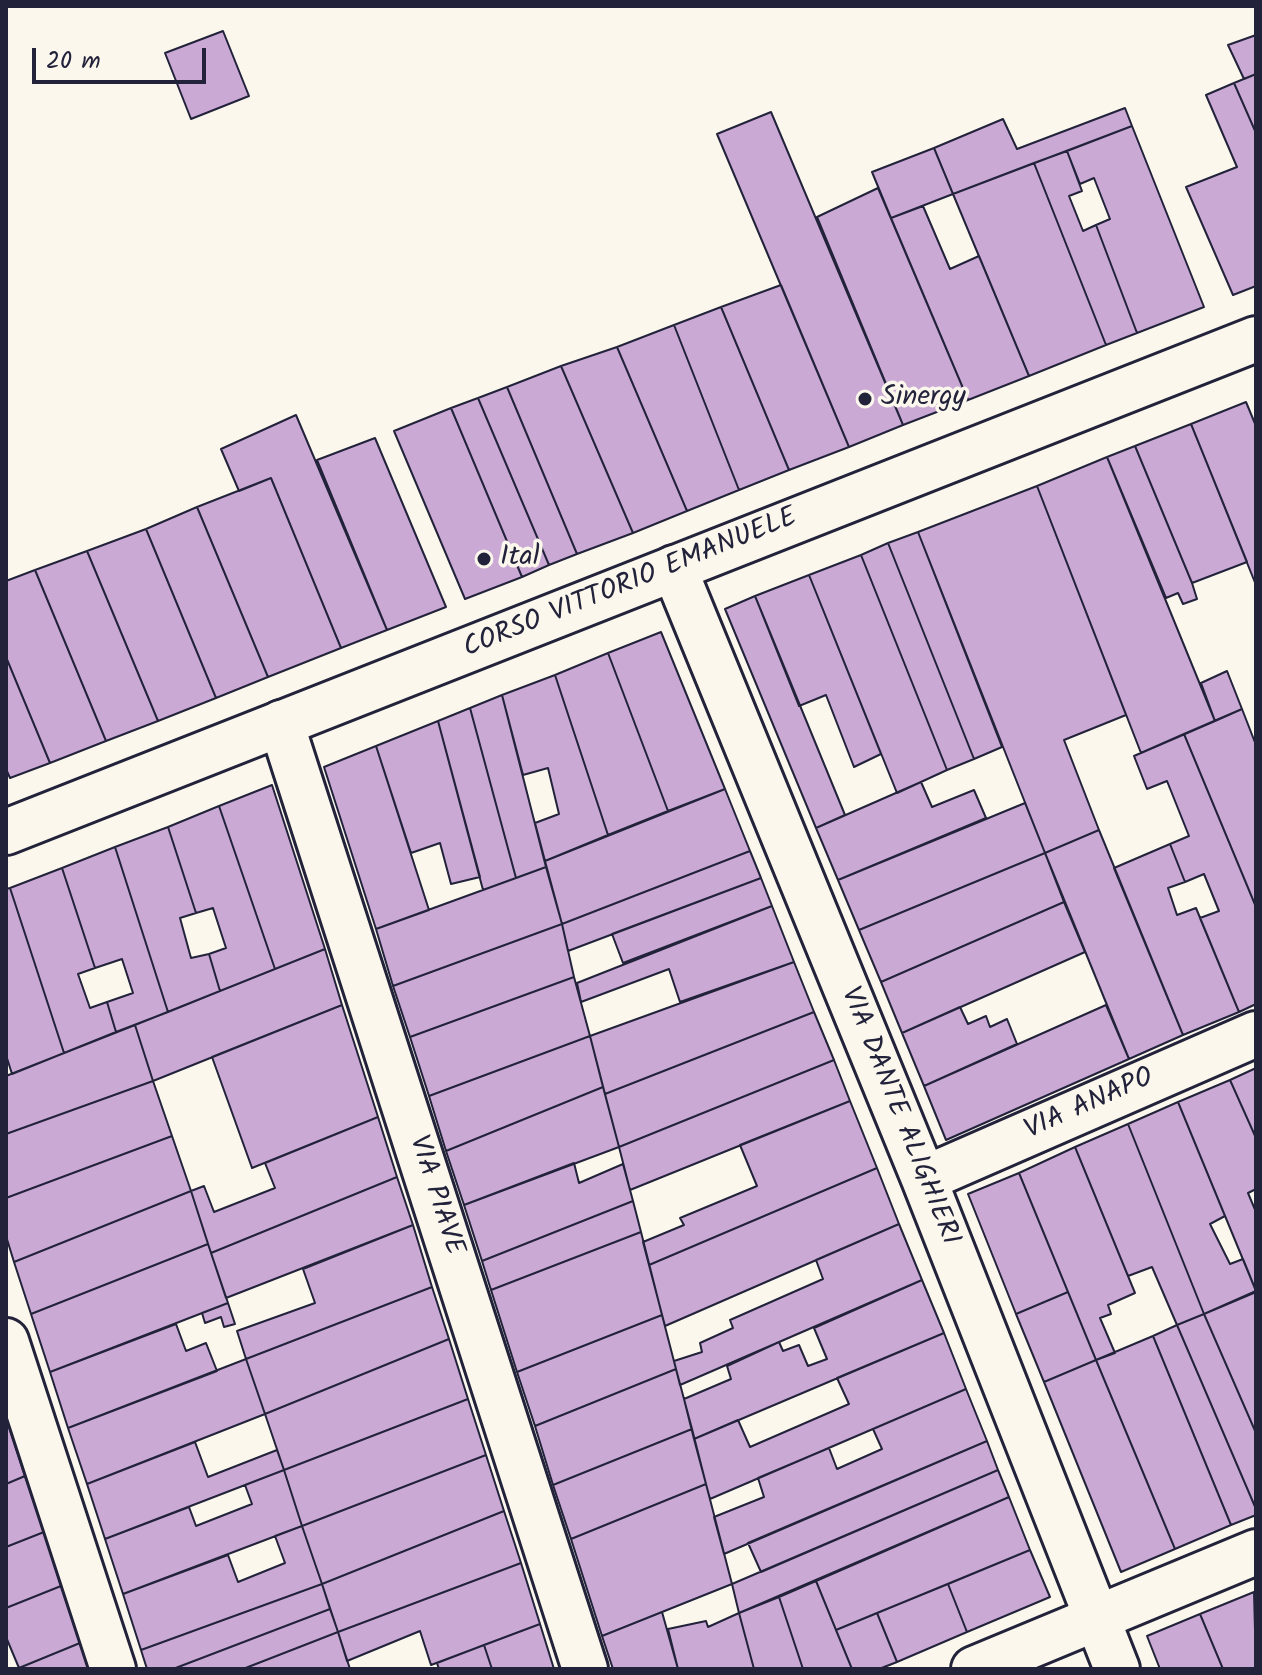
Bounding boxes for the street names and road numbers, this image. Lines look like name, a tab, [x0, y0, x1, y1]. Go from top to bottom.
street label: CORSO VITTORIO EMANUELE	[459, 503, 803, 667]
street label: VIA DANTE ALIGHIERI	[831, 983, 965, 1251]
street label: VIA ANAPO	[1020, 1063, 1160, 1149]
street label: VIA PIAVE	[399, 1132, 469, 1260]

